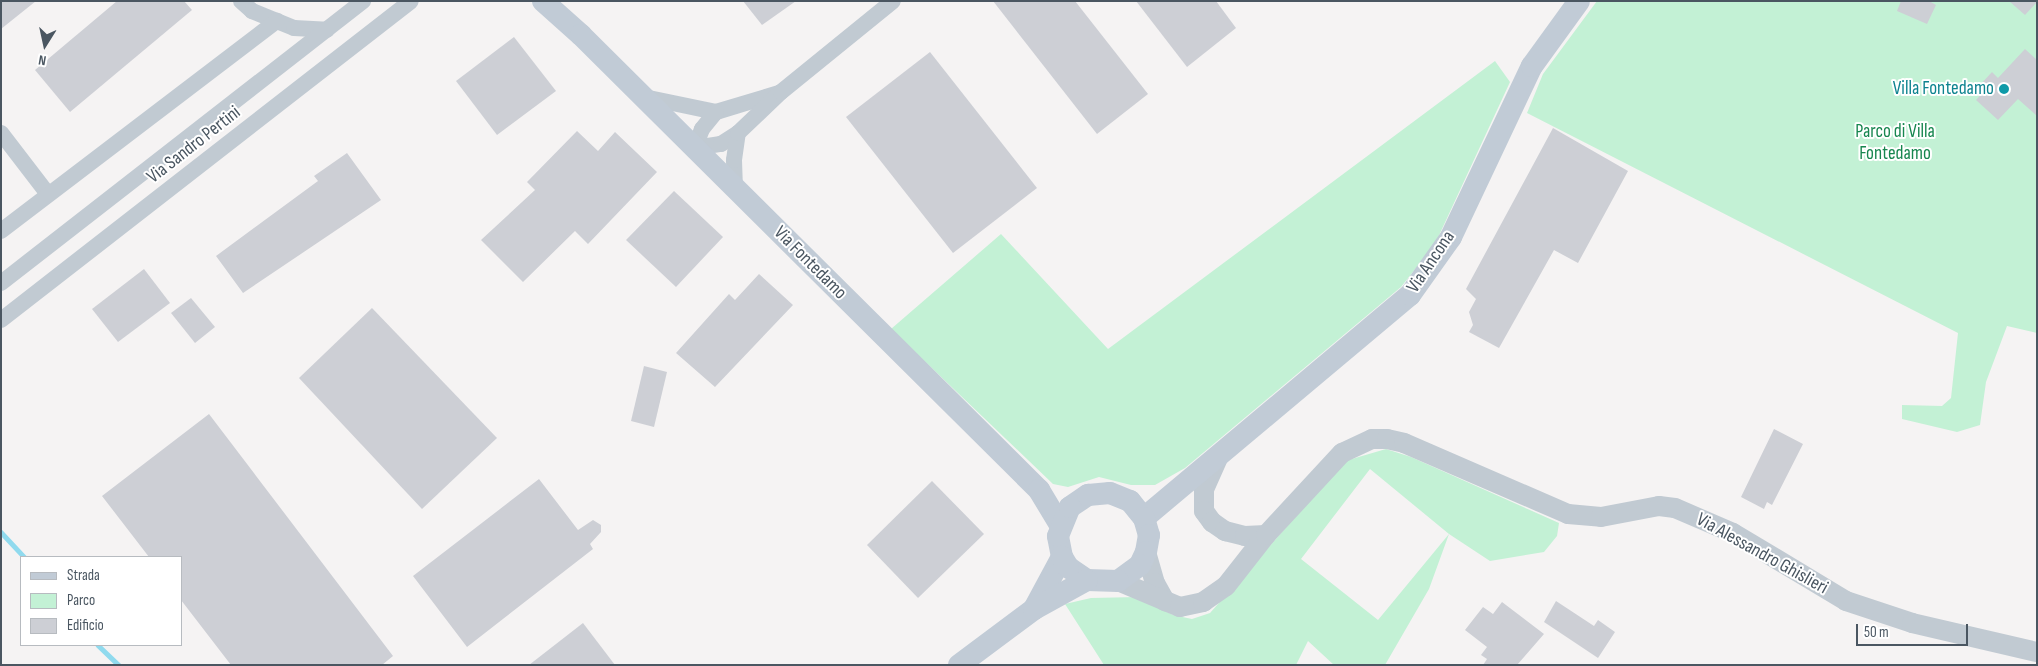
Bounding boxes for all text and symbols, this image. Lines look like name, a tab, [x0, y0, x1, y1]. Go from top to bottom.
north arrow	[20, 20, 70, 70]
text: N	[37, 51, 47, 69]
place label: Villa Fontedamo	[1893, 78, 1994, 100]
marker: Villa Fontedamo	[1998, 83, 2010, 95]
street label: Via Sandro Pertini	[143, 101, 245, 189]
park label: Parco di Villa Fontedamo	[1855, 121, 1935, 165]
street label: Via Fontedamo	[769, 222, 851, 304]
street label: Via Ancona	[1402, 227, 1460, 297]
street label: Via Alessandro Ghislieri	[1692, 508, 1832, 600]
legend	[20, 556, 182, 646]
text: Strada	[67, 566, 100, 585]
text: Parco	[67, 591, 95, 610]
scale bar	[1858, 614, 1970, 646]
text: Edificio	[67, 616, 104, 635]
text: 50 m	[1864, 623, 1889, 642]

